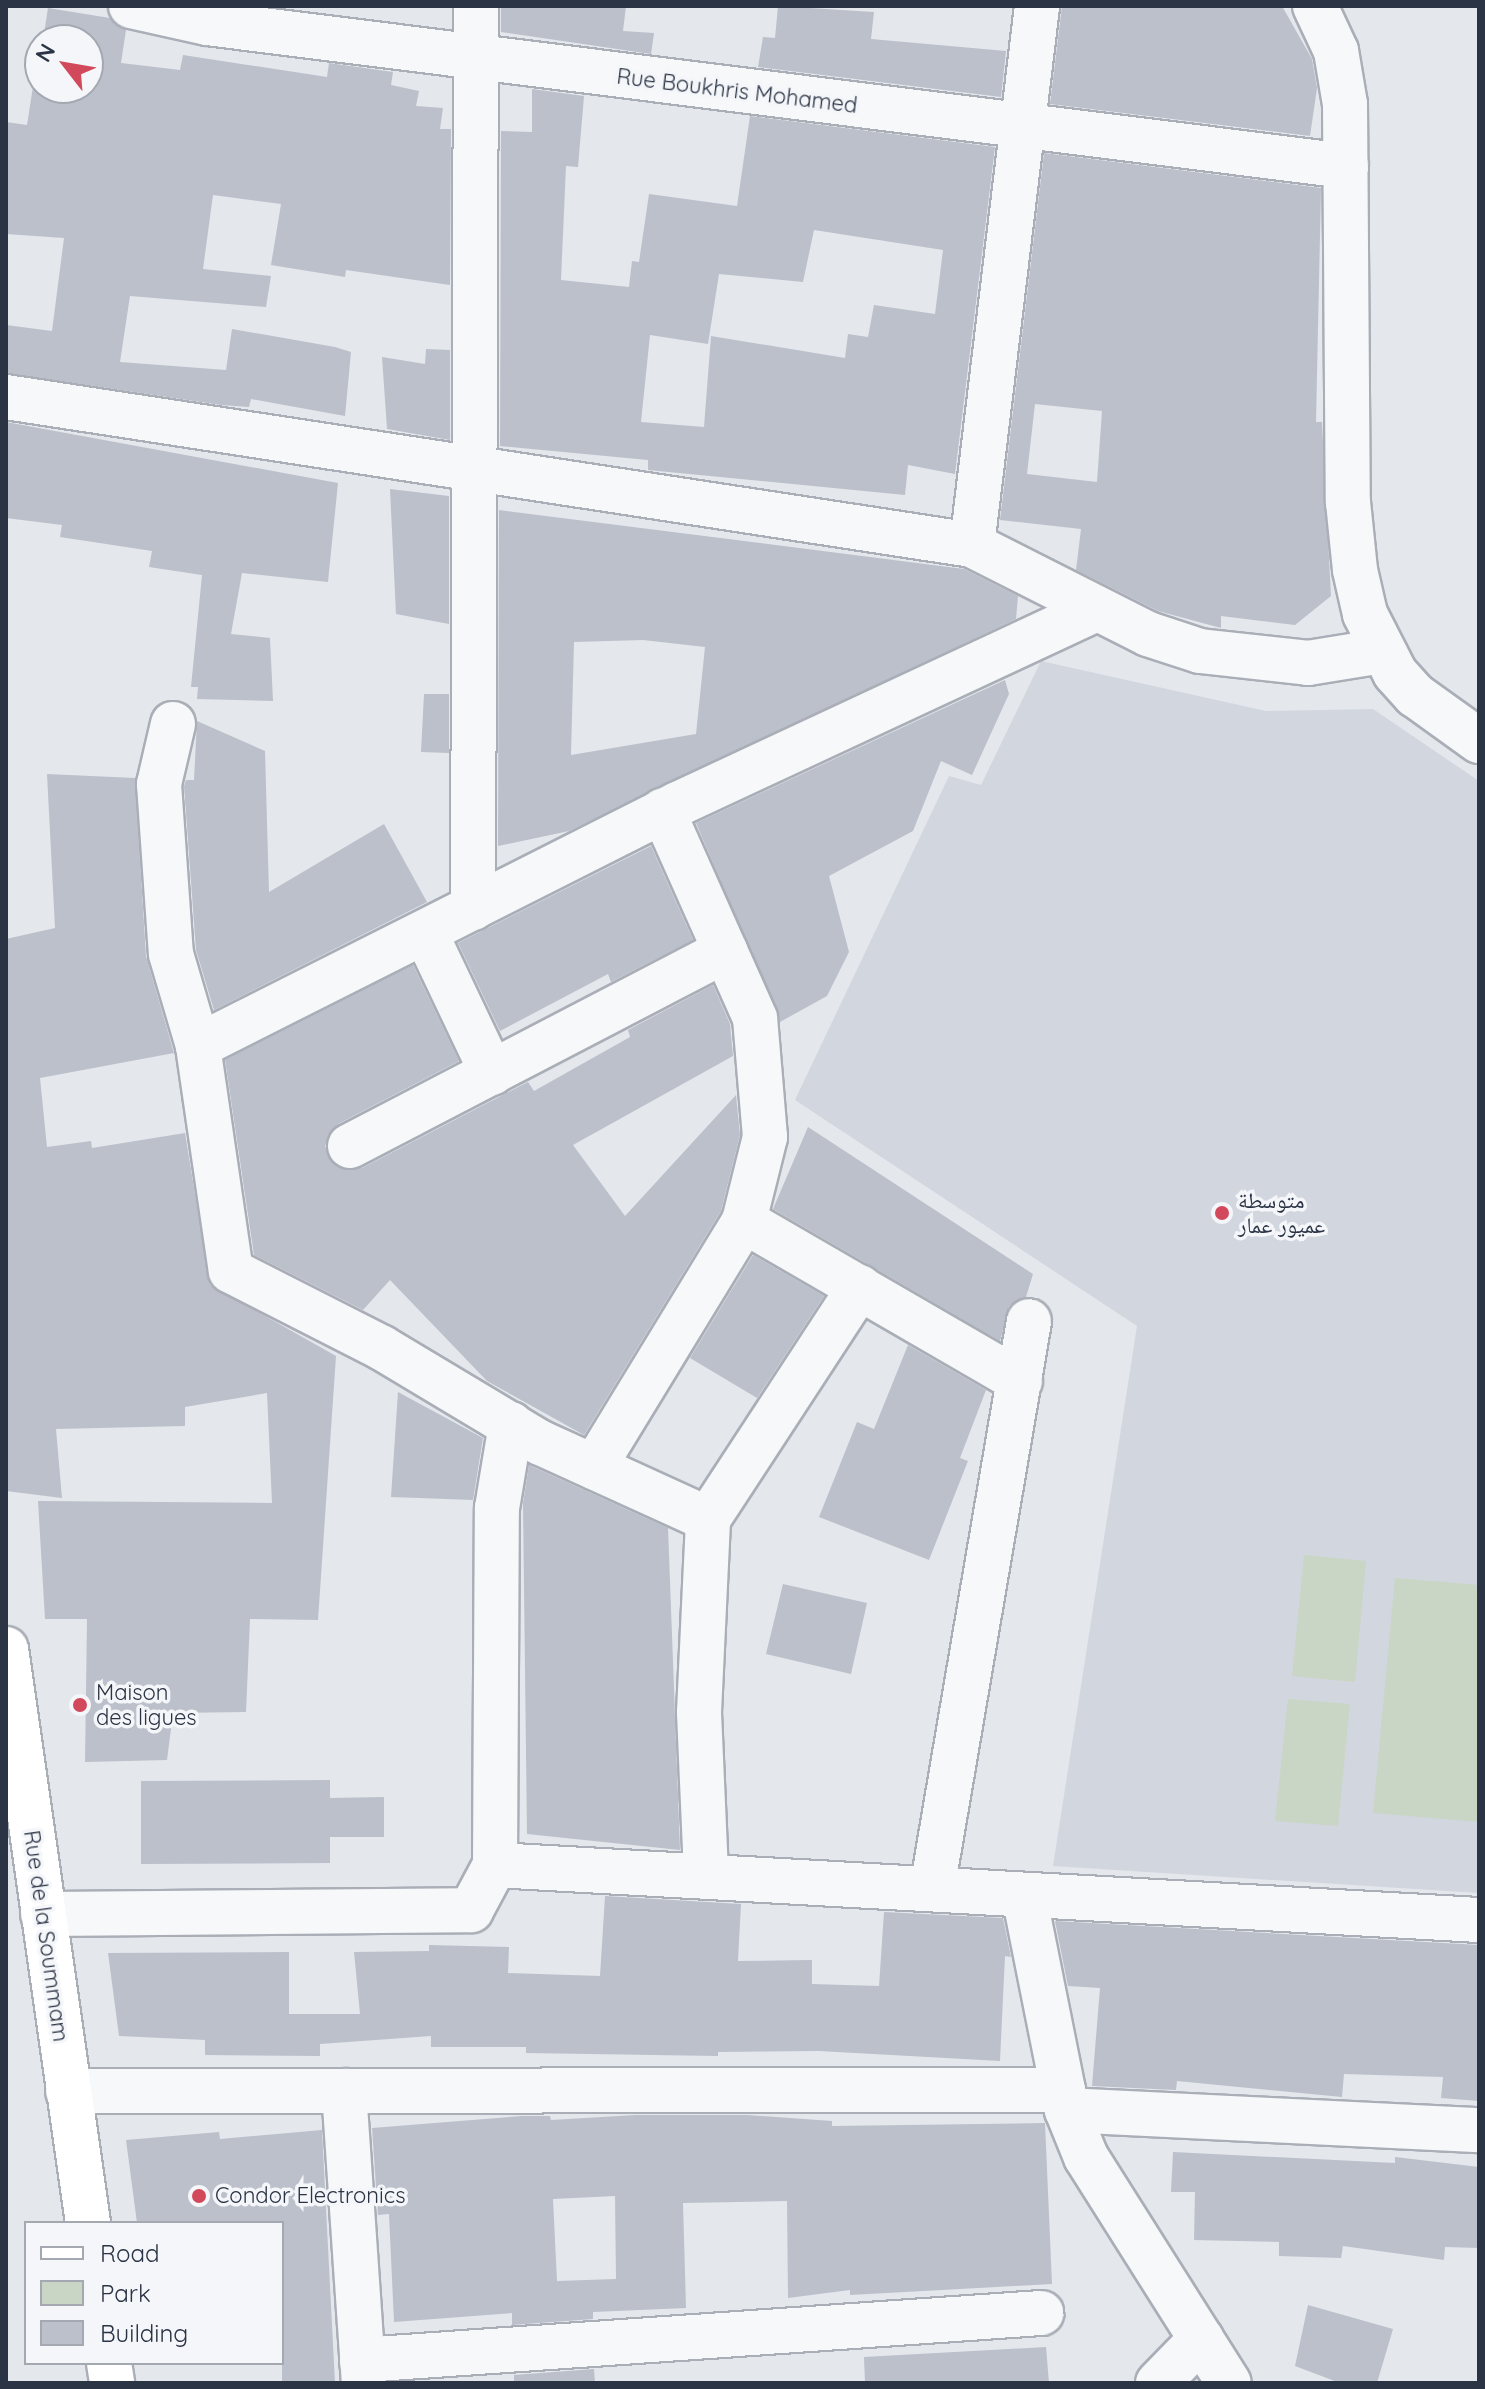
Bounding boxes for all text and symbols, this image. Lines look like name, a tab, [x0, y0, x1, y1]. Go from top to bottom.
north arrow	[24, 24, 104, 104]
text: N	[29, 39, 61, 67]
street label: Rue Boukhris Mohamed	[615, 63, 859, 119]
place label: متوسطة عميور عمار	[1238, 1187, 1325, 1238]
marker: متوسطة عميور عمار	[1213, 1204, 1231, 1222]
place label: Maison des ligues	[96, 1679, 197, 1730]
marker: Maison des ligues	[71, 1696, 89, 1714]
street label: Rue de la Soummam	[18, 1829, 74, 2043]
place label: Condor Electronics	[215, 2183, 405, 2209]
marker: Condor Electronics	[190, 2187, 208, 2205]
legend	[24, 2221, 284, 2365]
text: Road	[100, 2238, 160, 2268]
text: Park	[100, 2278, 151, 2308]
text: Building	[100, 2318, 188, 2348]

